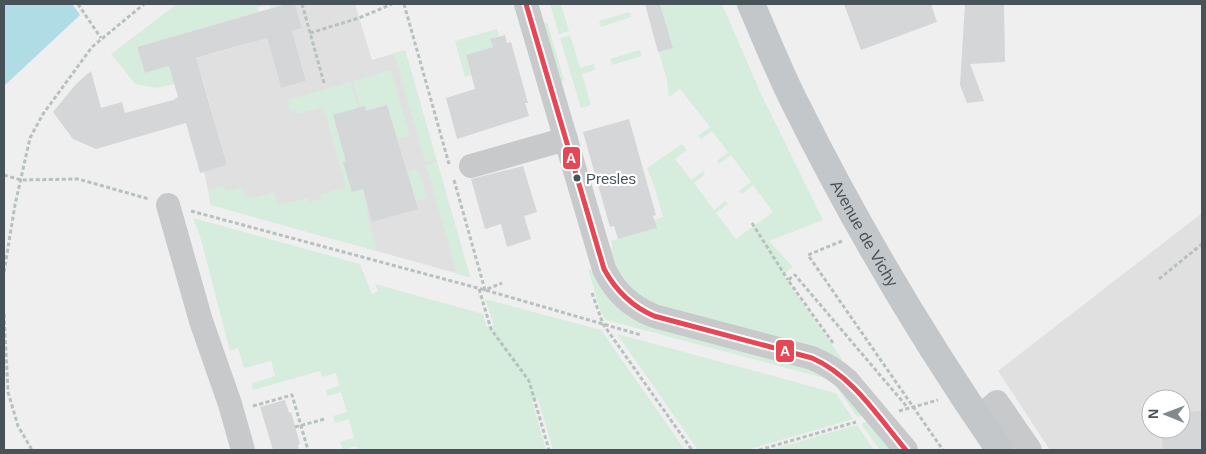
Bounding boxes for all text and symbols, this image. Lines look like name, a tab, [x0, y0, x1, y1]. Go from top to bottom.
line badge: A	[562, 146, 581, 170]
text: A	[566, 150, 576, 166]
place label: Presles	[586, 170, 636, 187]
marker: Presles	[572, 173, 582, 183]
street label: Avenue de Vichy	[828, 177, 901, 290]
line badge: A	[775, 339, 795, 363]
text: A	[780, 343, 790, 359]
north arrow	[1141, 389, 1191, 439]
text: N	[1145, 409, 1161, 419]

